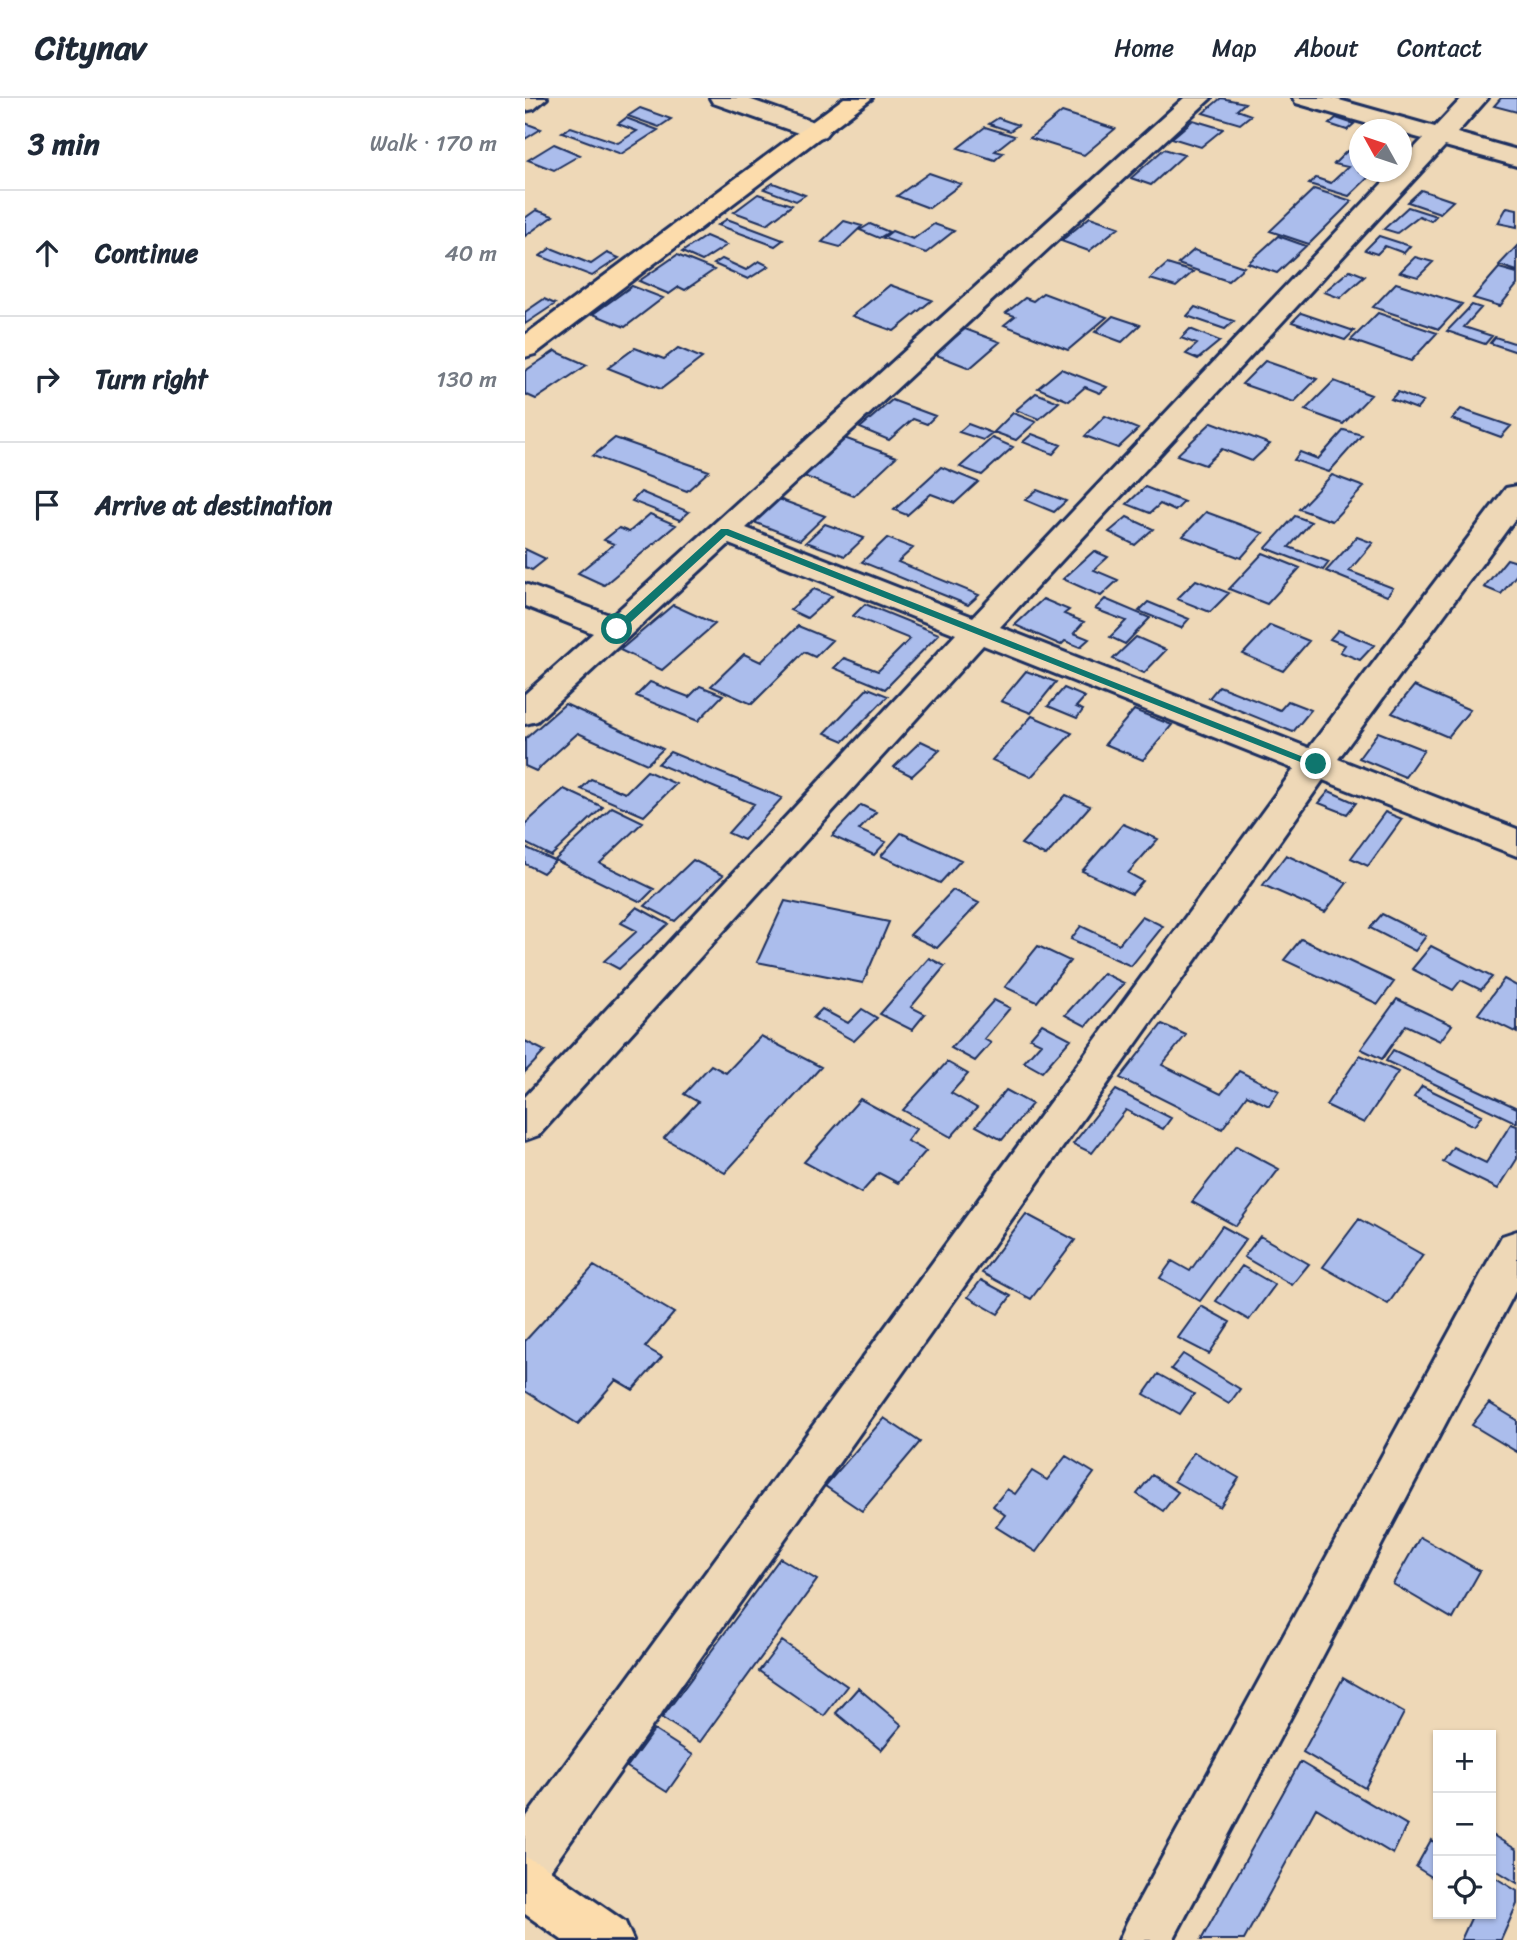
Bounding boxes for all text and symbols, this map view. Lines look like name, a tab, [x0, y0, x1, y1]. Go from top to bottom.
text: Citynav	[35, 19, 146, 77]
text: Home	[1114, 27, 1174, 69]
text: Map	[1212, 27, 1256, 69]
text: About	[1294, 27, 1359, 69]
text: Contact	[1397, 27, 1482, 69]
text: 3 min	[28, 117, 100, 171]
north arrow	[1349, 119, 1412, 182]
text: Walk · 170 m	[370, 123, 497, 164]
text: Continue	[95, 230, 198, 276]
text: 40 m	[444, 233, 497, 274]
icon: ahead	[28, 234, 66, 272]
text: Turn right	[95, 356, 208, 402]
text: 130 m	[436, 359, 497, 400]
icon: right	[28, 360, 66, 398]
text: Arrive at destination	[95, 482, 332, 528]
icon: arrive	[28, 486, 66, 524]
route start	[601, 613, 632, 644]
route end	[1300, 748, 1331, 779]
map controls	[1433, 1730, 1496, 1919]
button: +	[1433, 1730, 1496, 1793]
button: −	[1433, 1793, 1496, 1856]
button: locate	[1433, 1856, 1496, 1919]

